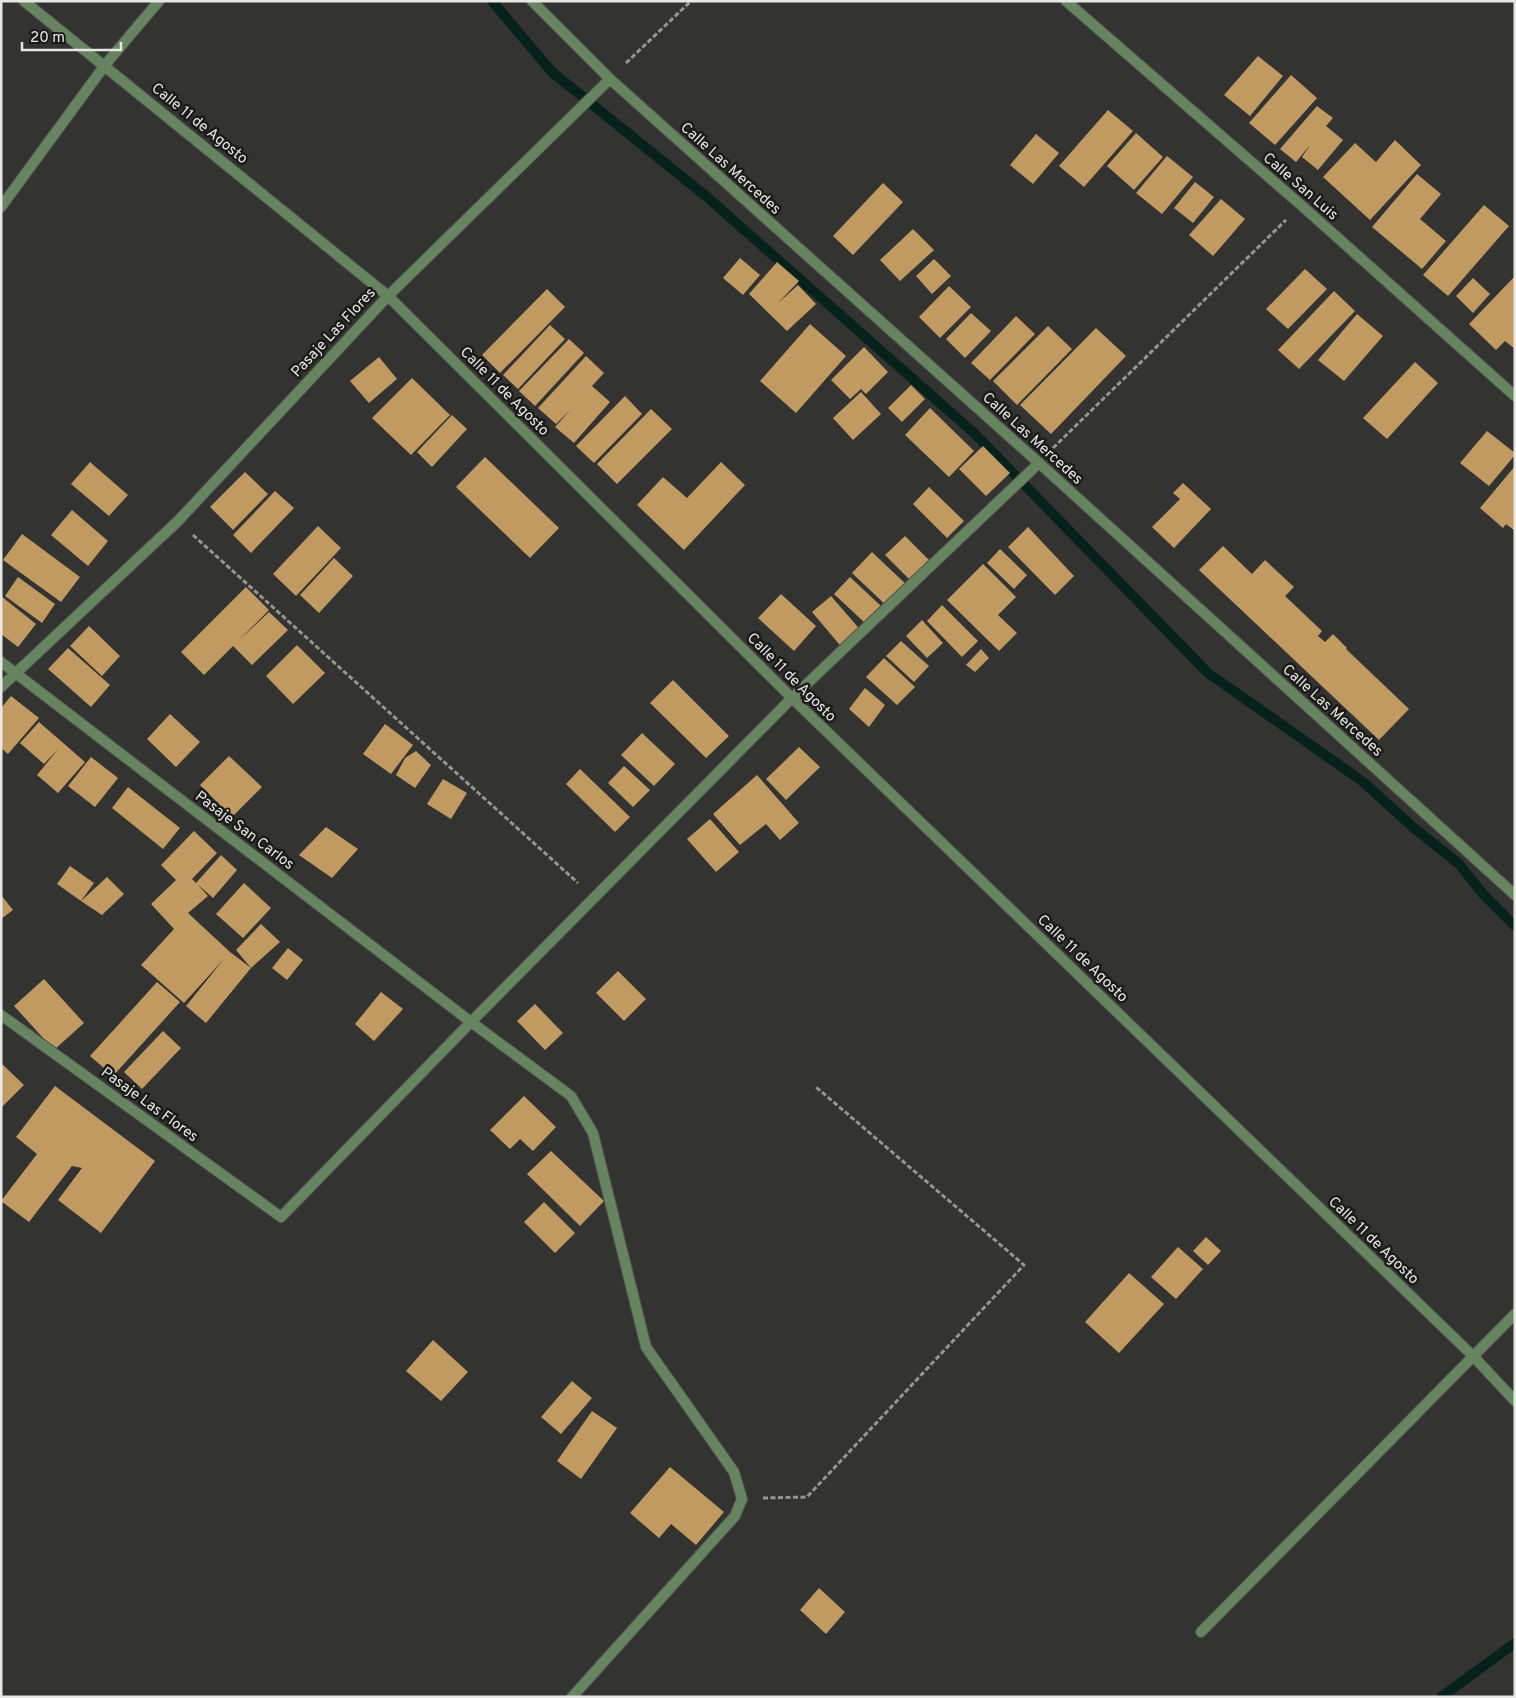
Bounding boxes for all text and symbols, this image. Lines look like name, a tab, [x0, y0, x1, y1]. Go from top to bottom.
scale bar	[22, 20, 121, 52]
text: 20 m	[30, 29, 65, 48]
street label: Calle 11 de Agosto	[147, 79, 251, 169]
street label: Calle Las Mercedes	[676, 119, 784, 219]
street label: Calle San Luis	[1258, 149, 1342, 225]
street label: Pasaje Las Flores	[288, 284, 380, 382]
street label: Calle 11 de Agosto	[455, 343, 553, 441]
street label: Calle Las Mercedes	[978, 389, 1086, 489]
street label: Calle 11 de Agosto	[742, 629, 840, 727]
street label: Calle Las Mercedes	[1278, 661, 1386, 761]
street label: Pasaje San Carlos	[191, 788, 298, 875]
street label: Calle 11 de Agosto	[1033, 911, 1131, 1007]
street label: Pasaje Las Flores	[97, 1064, 201, 1147]
street label: Calle 11 de Agosto	[1324, 1193, 1422, 1289]

